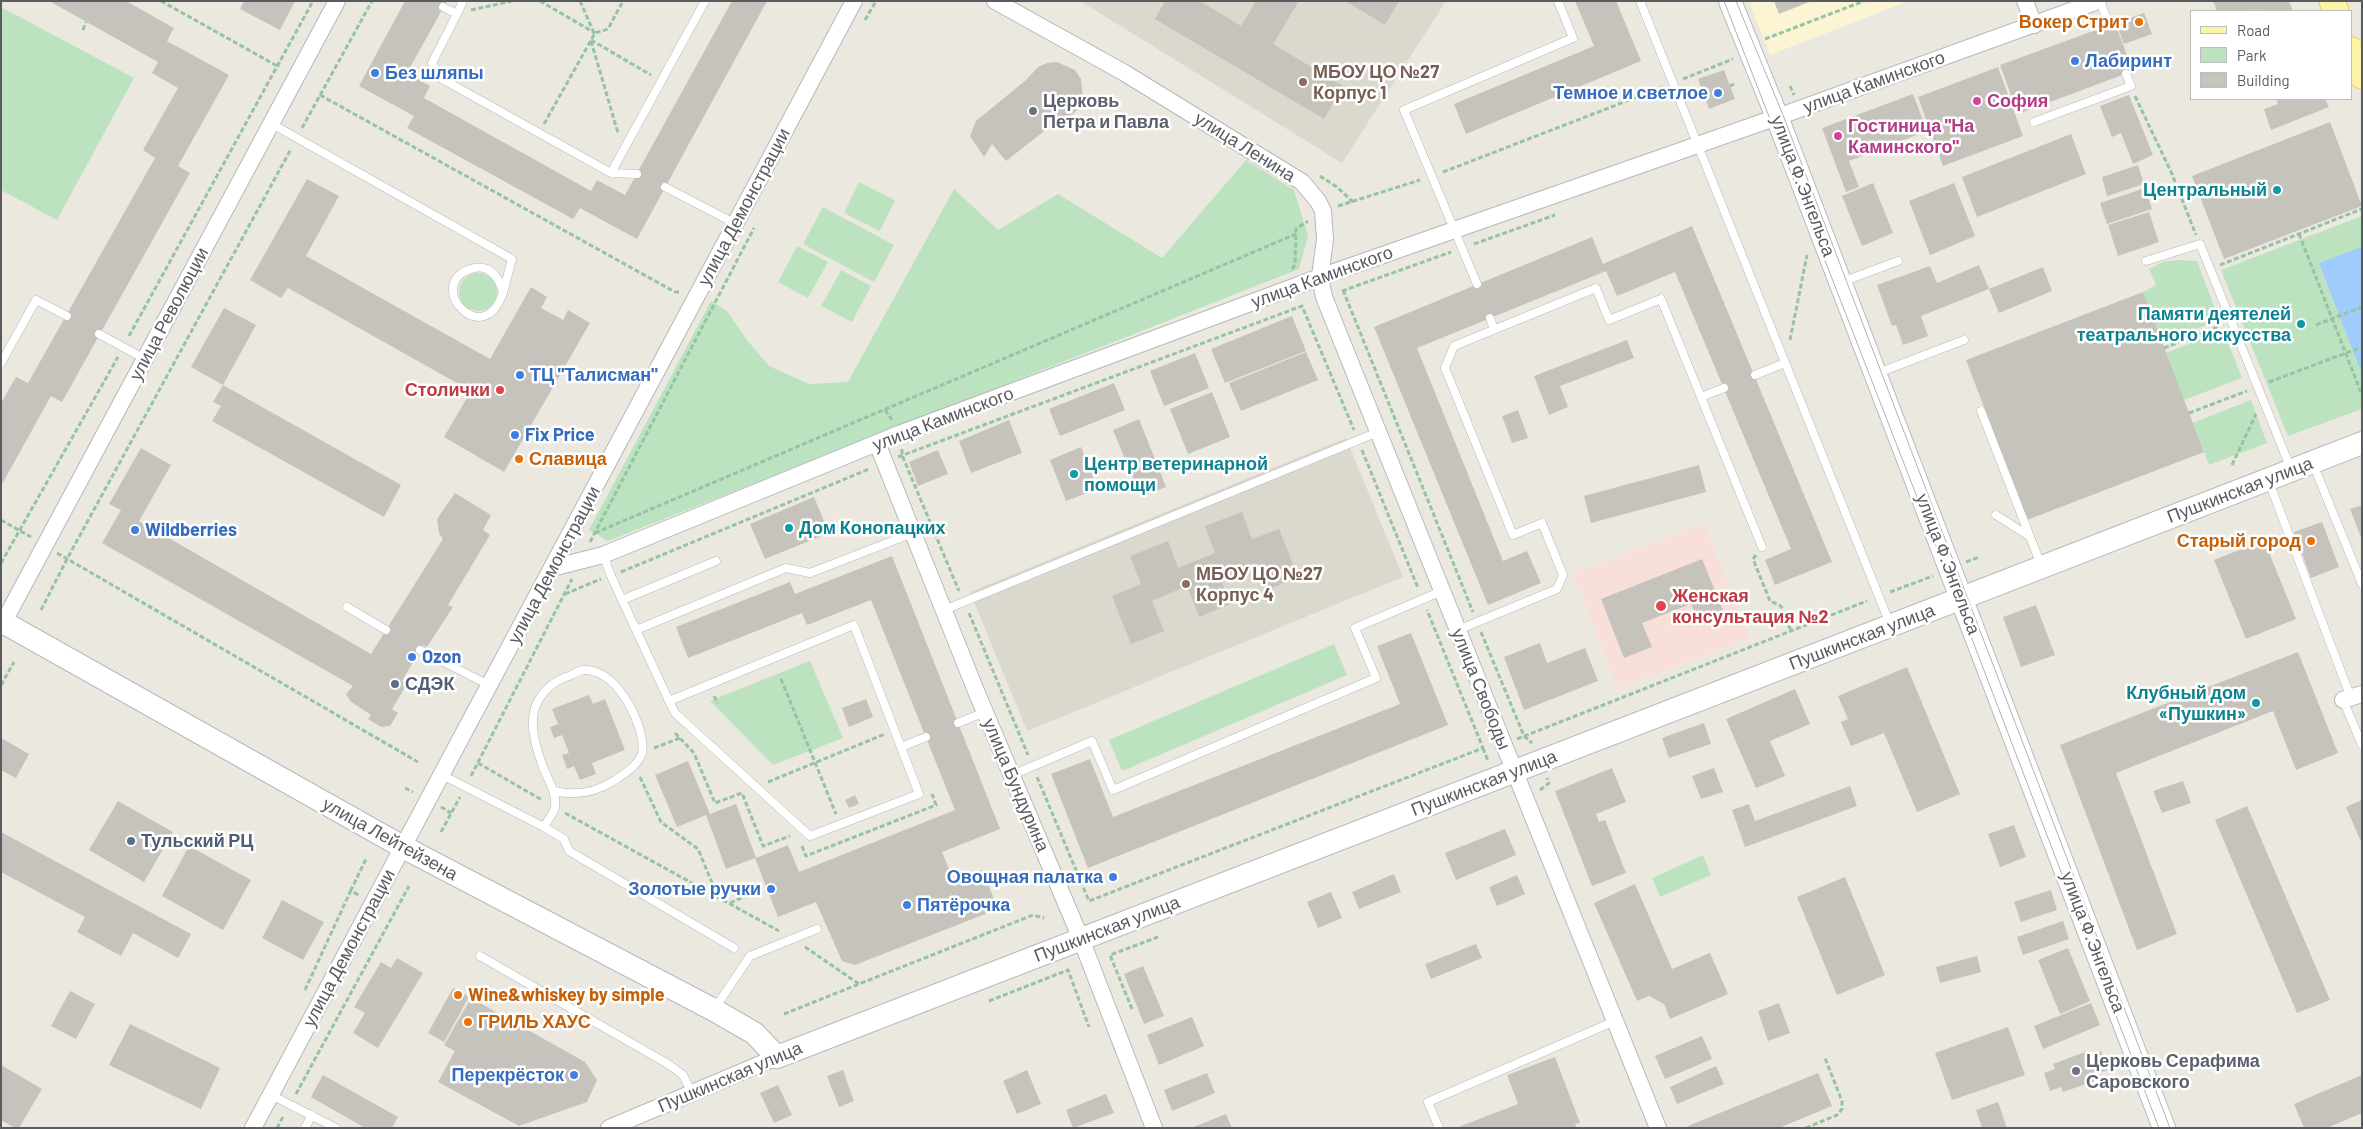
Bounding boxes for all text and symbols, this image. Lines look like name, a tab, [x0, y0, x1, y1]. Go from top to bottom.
legend	[2190, 10, 2353, 100]
place label: Вокер Стрит	[2019, 11, 2129, 33]
marker: Вокер Стрит	[2133, 16, 2145, 28]
text: Road	[2237, 21, 2270, 39]
street label: улица Каминского	[1800, 46, 1948, 118]
text: Park	[2237, 46, 2266, 64]
place label: Лабиринт	[2085, 50, 2172, 72]
marker: Лабиринт	[2069, 55, 2081, 67]
place label: МБОУ ЦО №27 Корпус 1	[1313, 61, 1439, 104]
place label: Без шляпы	[385, 62, 484, 84]
marker: Без шляпы	[369, 67, 381, 79]
text: Building	[2237, 71, 2290, 89]
marker: МБОУ ЦО №27 Корпус 1	[1297, 76, 1309, 88]
place label: Темное и светлое	[1553, 82, 1708, 104]
marker: Темное и светлое	[1712, 87, 1724, 99]
place label: Церковь Петра и Павла	[1043, 90, 1169, 132]
place label: София	[1987, 90, 2048, 112]
marker: София	[1971, 95, 1983, 107]
marker: Церковь Петра и Павла	[1027, 105, 1039, 117]
street label: улица Ленина	[1191, 107, 1299, 187]
street label: улица Ф.Энгельса	[1766, 113, 1840, 259]
place label: Гостиница "На Каминского"	[1848, 115, 1974, 158]
street label: улица Демонстрации	[693, 125, 795, 289]
marker: Гостиница "На Каминского"	[1832, 130, 1844, 142]
place label: Центральный	[2143, 179, 2267, 201]
marker: Центральный	[2271, 184, 2283, 196]
street label: улица Каминского	[1248, 241, 1396, 313]
street label: улица Революции	[125, 244, 213, 384]
place label: Памяти деятелей театрального искусства	[2077, 303, 2291, 346]
marker: Памяти деятелей театрального искусства	[2295, 318, 2307, 330]
place label: ТЦ "Талисман"	[530, 364, 658, 386]
marker: ТЦ "Талисман"	[514, 369, 526, 381]
place label: Столички	[405, 379, 490, 401]
street label: улица Каминского	[869, 382, 1017, 456]
marker: Столички	[494, 384, 506, 396]
place label: Fix Price	[525, 424, 595, 446]
marker: Fix Price	[509, 429, 521, 441]
place label: Славица	[529, 448, 607, 470]
street label: Пушкинская улица	[2164, 452, 2316, 528]
marker: Славица	[513, 453, 525, 465]
place label: Центр ветеринарной помощи	[1084, 453, 1268, 496]
marker: Центр ветеринарной помощи	[1068, 468, 1080, 480]
street label: улица Демонстрации	[503, 483, 605, 647]
street label: улица Ф.Энгельса	[1911, 491, 1985, 637]
place label: Дом Конопацких	[799, 517, 946, 539]
place label: Wildberries	[145, 519, 237, 541]
marker: Дом Конопацких	[783, 522, 795, 534]
marker: Wildberries	[129, 524, 141, 536]
place label: Старый город	[2177, 530, 2301, 552]
marker: Старый город	[2305, 535, 2317, 547]
place label: МБОУ ЦО №27 Корпус 4	[1196, 563, 1322, 606]
marker: МБОУ ЦО №27 Корпус 4	[1180, 578, 1192, 590]
place label: Женская консультация №2	[1672, 585, 1829, 628]
marker: Женская консультация №2	[1654, 599, 1668, 613]
street label: Пушкинская улица	[1786, 599, 1938, 675]
street label: улица Свободы	[1447, 625, 1515, 753]
place label: Ozon	[422, 646, 461, 668]
marker: Ozon	[406, 651, 418, 663]
place label: СДЭК	[405, 673, 454, 695]
marker: СДЭК	[389, 678, 401, 690]
place label: Клубный дом «Пушкин»	[2126, 682, 2246, 724]
marker: Клубный дом «Пушкин»	[2250, 697, 2262, 709]
street label: улица Бундурина	[978, 715, 1054, 855]
street label: Пушкинская улица	[1408, 745, 1560, 821]
street label: улица Лейтейзена	[319, 793, 461, 885]
place label: Тульский РЦ	[141, 830, 253, 852]
marker: Тульский РЦ	[125, 835, 137, 847]
street label: улица Демонстрации	[298, 866, 400, 1030]
place label: Овощная палатка	[947, 866, 1103, 888]
street label: улица Ф.Энгельса	[2056, 869, 2130, 1015]
marker: Овощная палатка	[1107, 871, 1119, 883]
place label: Золотые ручки	[628, 878, 761, 900]
marker: Золотые ручки	[765, 883, 777, 895]
street label: Пушкинская улица	[1031, 891, 1183, 967]
place label: Пятёрочка	[917, 894, 1010, 916]
marker: Пятёрочка	[901, 899, 913, 911]
place label: Wine&whiskey by simple	[468, 984, 665, 1006]
marker: Wine&whiskey by simple	[452, 989, 464, 1001]
place label: ГРИЛЬ ХАУС	[478, 1011, 591, 1033]
marker: ГРИЛЬ ХАУС	[462, 1016, 474, 1028]
street label: Пушкинская улица	[655, 1037, 805, 1117]
place label: Церковь Серафима Саровского	[2086, 1050, 2260, 1092]
place label: Перекрёсток	[451, 1064, 564, 1086]
marker: Церковь Серафима Саровского	[2070, 1065, 2082, 1077]
marker: Перекрёсток	[568, 1069, 580, 1081]

